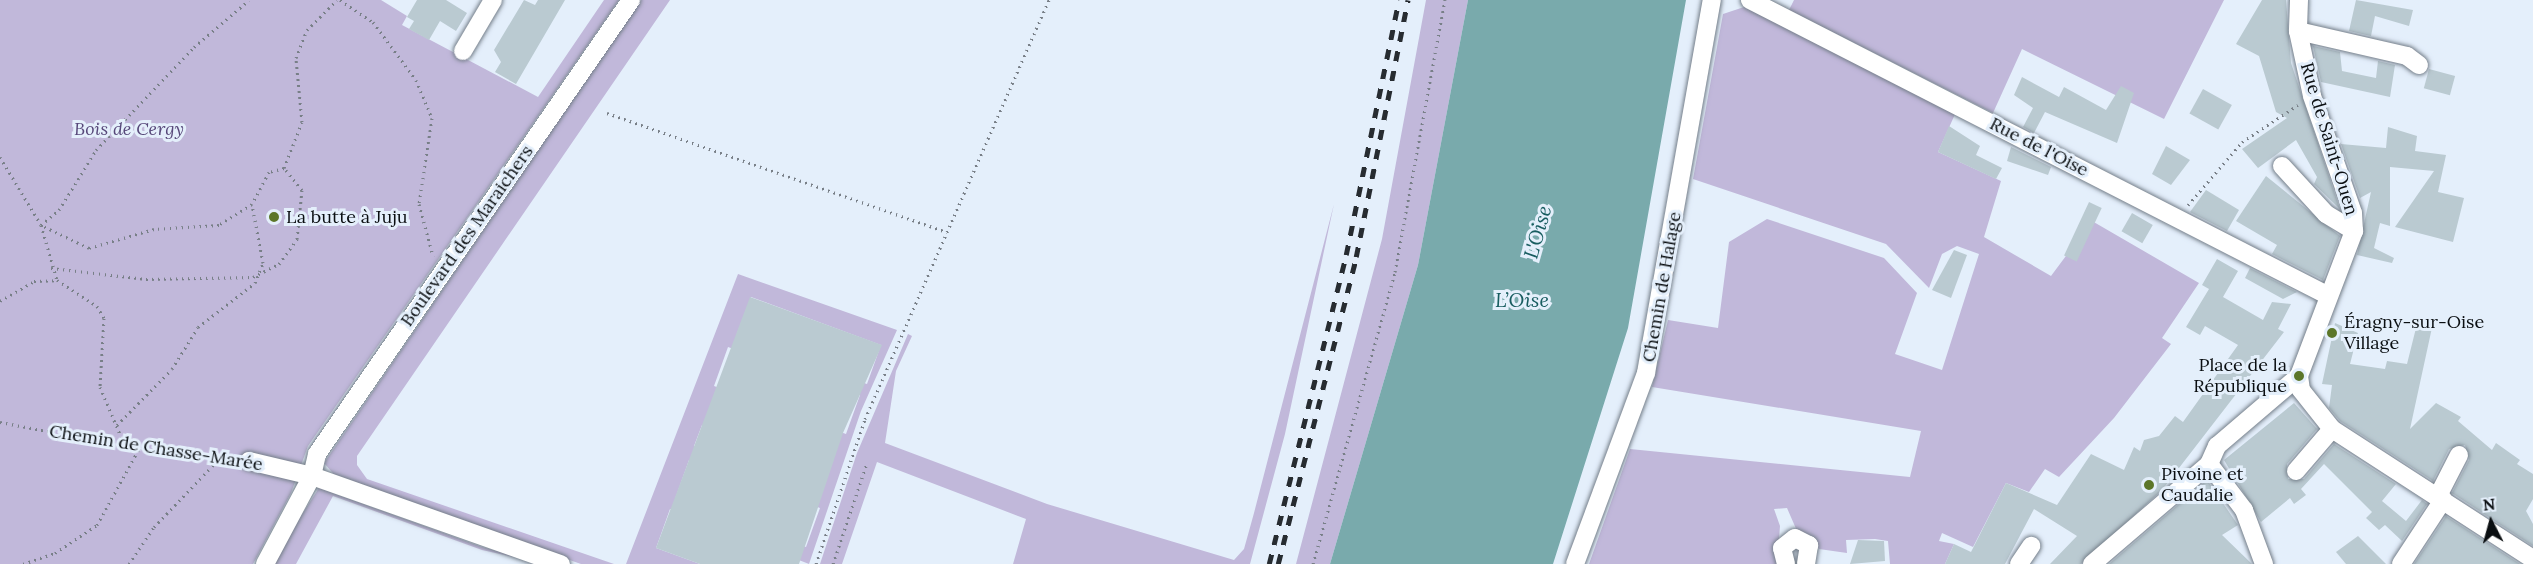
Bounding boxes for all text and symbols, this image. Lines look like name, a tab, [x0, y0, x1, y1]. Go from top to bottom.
street label: Rue de Saint-Ouen	[2295, 60, 2363, 218]
street label: Rue de l'Oise	[1986, 113, 2092, 181]
park label: Bois de Cergy	[74, 118, 184, 140]
street label: Boulevard des Maraichers	[396, 141, 538, 331]
water label: L'Oise	[1518, 203, 1556, 261]
place label: La butte à Juju	[286, 206, 408, 228]
marker: La butte à Juju	[267, 210, 281, 224]
street label: Chemin de Halage	[1638, 210, 1686, 364]
water label: L’Oise	[1495, 287, 1549, 311]
place label: Éragny-sur-Oise Village	[2344, 312, 2484, 354]
marker: Éragny-sur-Oise Village	[2325, 326, 2339, 340]
place label: Place de la République	[2193, 355, 2287, 398]
marker: Place de la République	[2292, 369, 2306, 383]
street label: Chemin de Chasse-Marée	[48, 420, 264, 476]
place label: Pivoine et Caudalie	[2161, 464, 2244, 506]
marker: Pivoine et Caudalie	[2142, 478, 2156, 492]
north arrow	[2461, 492, 2521, 552]
text: N	[2482, 494, 2496, 515]

